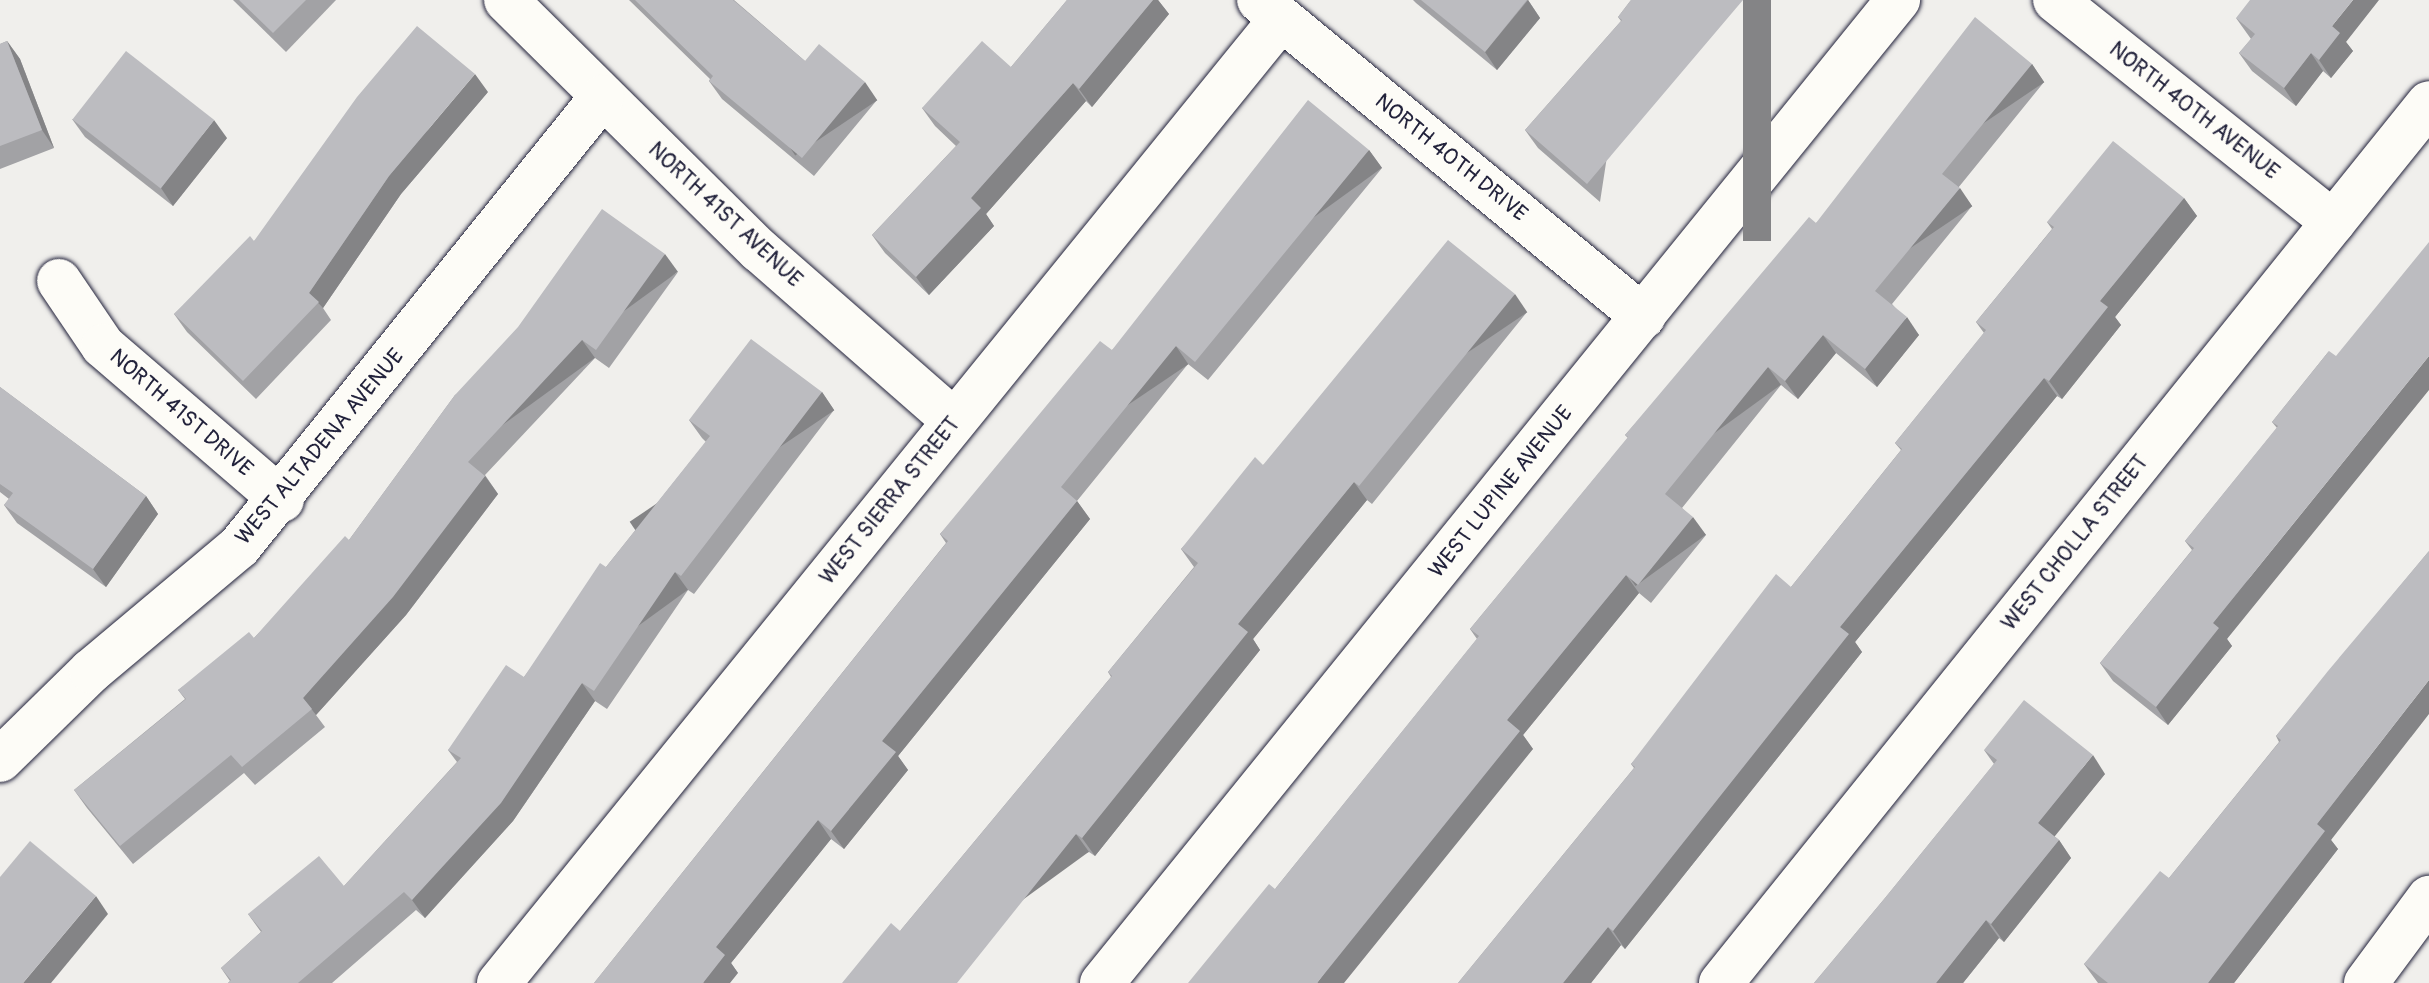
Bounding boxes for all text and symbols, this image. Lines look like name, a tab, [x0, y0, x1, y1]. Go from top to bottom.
street label: NORTH 40TH AVENUE	[2104, 36, 2284, 186]
street label: NORTH 40TH DRIVE	[1369, 88, 1533, 228]
street label: NORTH 41ST AVENUE	[642, 137, 808, 293]
street label: NORTH 41ST DRIVE	[104, 344, 258, 482]
street label: WEST ALTADENA AVENUE	[230, 344, 410, 550]
street label: WEST LUPINE AVENUE	[1423, 401, 1579, 583]
street label: WEST SIERRA STREET	[814, 412, 966, 590]
street label: WEST CHOLLA STREET	[1996, 450, 2154, 636]

